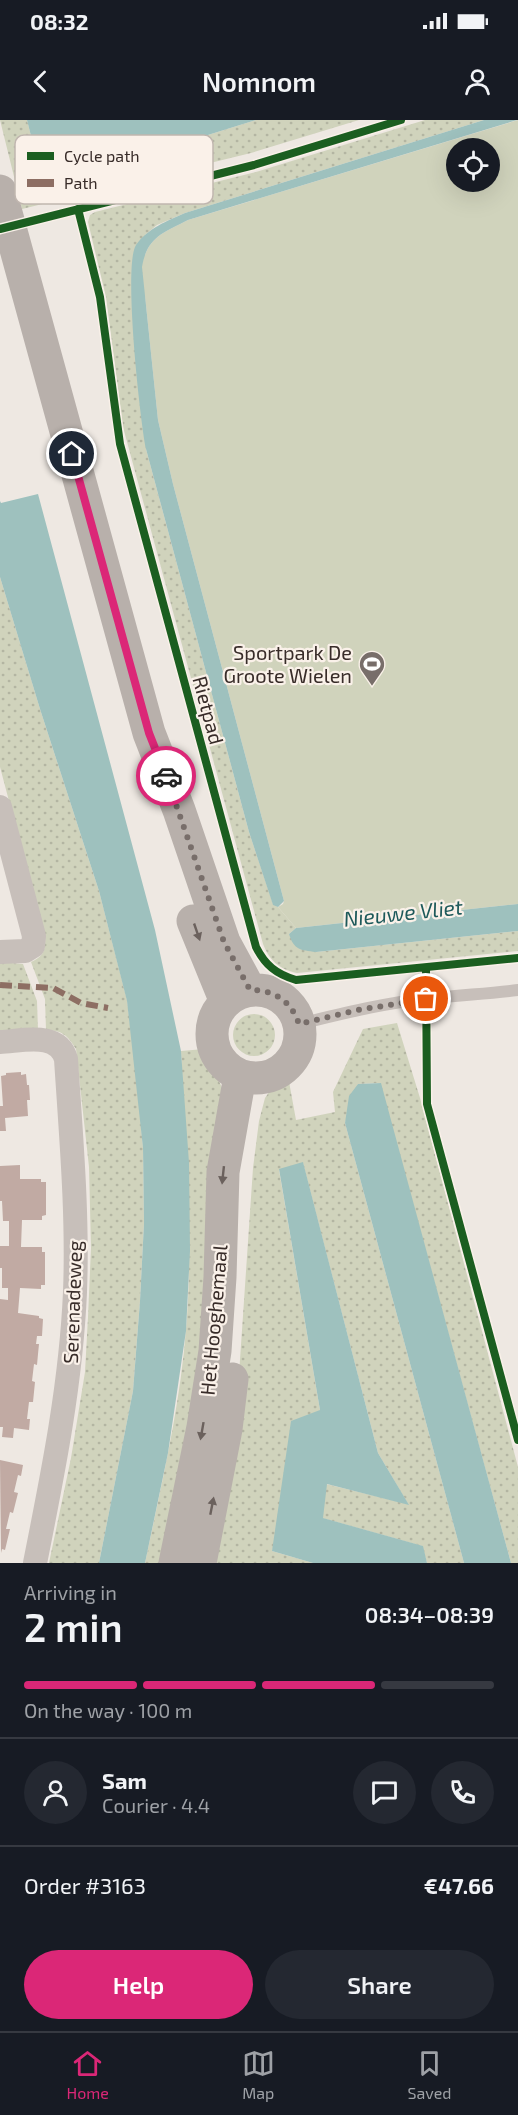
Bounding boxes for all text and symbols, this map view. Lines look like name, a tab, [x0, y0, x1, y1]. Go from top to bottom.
text: 08:32	[30, 8, 89, 34]
icon: back	[24, 65, 57, 98]
text: Nomnom	[202, 65, 316, 97]
icon: person	[461, 65, 494, 98]
legend	[15, 135, 213, 204]
map controls	[446, 138, 500, 192]
button: locate	[446, 138, 500, 192]
text: Cycle path	[64, 146, 140, 165]
text: Path	[64, 173, 98, 192]
pin	[46, 428, 97, 479]
icon: home	[55, 437, 88, 470]
place label: Sportpark De Groote Wielen	[223, 640, 352, 687]
sports icon: Sportpark De Groote Wielen	[357, 649, 387, 687]
street label: Rietpad	[188, 673, 230, 747]
courier	[136, 746, 196, 806]
icon: car	[150, 760, 183, 793]
water label: Nieuwe Vliet	[342, 893, 464, 931]
one-way arrow	[193, 923, 202, 941]
pin	[400, 973, 451, 1024]
icon: bag	[409, 982, 442, 1015]
one-way arrow	[218, 1165, 228, 1184]
street label: Serenadeweg	[58, 1240, 86, 1364]
street label: Het Hooghemaal	[194, 1244, 232, 1396]
one-way arrow	[197, 1422, 206, 1441]
one-way arrow	[208, 1496, 217, 1515]
text: Arriving in	[24, 1580, 117, 1604]
text: 08:34–08:39	[365, 1601, 494, 1627]
text: 2 min	[24, 1603, 123, 1650]
text: On the way · 100 m	[24, 1698, 192, 1722]
button: person	[24, 1761, 87, 1824]
button: chat	[353, 1761, 416, 1824]
button: phone	[431, 1761, 494, 1824]
text: Sam	[102, 1767, 147, 1793]
text: Courier · 4.4	[102, 1793, 210, 1817]
text: Order #3163	[24, 1872, 146, 1898]
text: €47.66	[424, 1872, 494, 1898]
button: Help	[24, 1950, 253, 2019]
button: Share	[265, 1950, 494, 2019]
tab: Home	[66, 2047, 109, 2102]
tab: Map	[242, 2047, 275, 2102]
tab: Saved	[408, 2047, 452, 2102]

